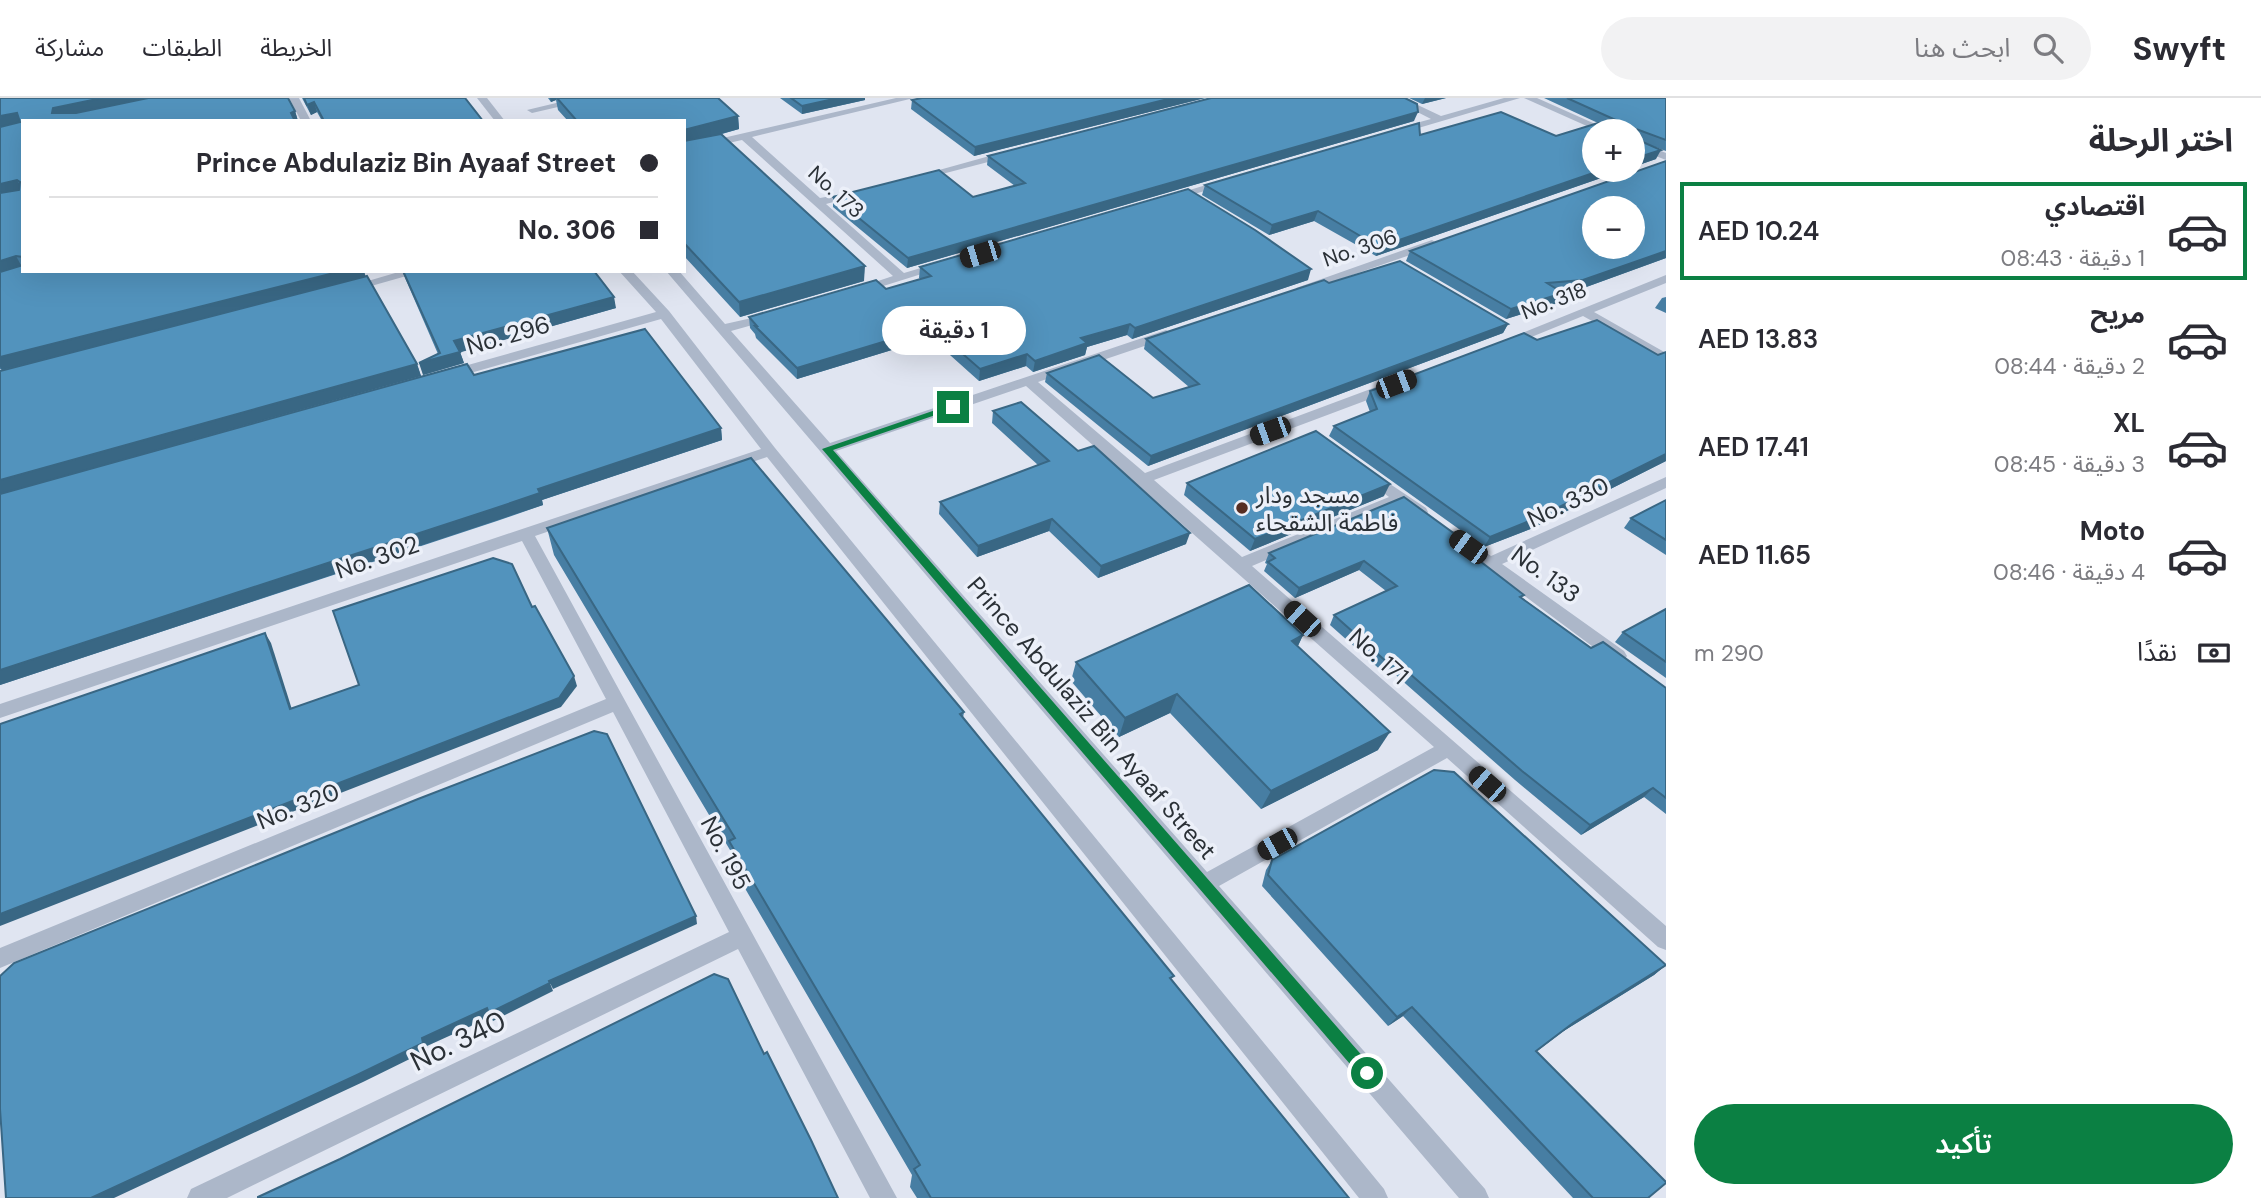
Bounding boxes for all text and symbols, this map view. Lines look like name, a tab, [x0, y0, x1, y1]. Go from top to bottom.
search box	[1601, 17, 2091, 80]
text: Swyft	[2133, 27, 2226, 70]
icon: search	[2029, 29, 2067, 67]
text: ابحث هنا	[1914, 31, 2011, 65]
text: مشاركة	[35, 32, 104, 63]
text: الطبقات	[142, 32, 222, 63]
text: الخريطة	[260, 32, 332, 63]
map controls	[1582, 119, 1645, 259]
button: +	[1582, 119, 1645, 182]
text: اختر الرحلة	[2089, 119, 2233, 161]
text: Prince Abdulaziz Bin Ayaaf Street	[196, 146, 616, 180]
street label: No. 173	[802, 159, 870, 225]
text: اقتصادي	[2045, 189, 2145, 223]
button: −	[1582, 196, 1645, 259]
icon: car	[2166, 200, 2229, 263]
text: No. 306	[518, 213, 616, 247]
text: AED 10.24	[1698, 214, 1819, 248]
street label: No. 306	[1319, 222, 1401, 274]
car	[957, 238, 1004, 270]
text: 1 دقيقة · 08:43	[2001, 243, 2145, 273]
street label: No. 318	[1517, 276, 1591, 326]
text: مريح	[2090, 297, 2145, 331]
callout: 1 دقيقة	[881, 306, 1025, 354]
street label: No. 296	[463, 308, 553, 362]
icon: car	[2166, 308, 2229, 371]
text: 1 دقيقة	[919, 315, 989, 345]
text: AED 13.83	[1698, 322, 1818, 356]
text: 2 دقيقة · 08:44	[1994, 351, 2145, 381]
car	[1373, 367, 1420, 401]
route end	[937, 391, 969, 423]
text: XL	[2113, 406, 2145, 440]
car	[1247, 414, 1294, 448]
icon: car	[2166, 416, 2229, 479]
text: AED 17.41	[1698, 430, 1809, 464]
text: 3 دقيقة · 08:45	[1994, 449, 2145, 479]
street label: No. 330	[1522, 470, 1614, 534]
place label: مسجد ودار فاطمة الشقحاء	[1255, 479, 1398, 538]
marker: مسجد ودار فاطمة الشقحاء	[1234, 500, 1250, 516]
text: Moto	[2080, 514, 2145, 548]
icon: car	[2166, 524, 2229, 587]
car	[1445, 526, 1492, 568]
street label: No. 302	[331, 528, 423, 586]
text: AED 11.65	[1698, 538, 1811, 572]
street label: No. 133	[1505, 539, 1587, 609]
text: 4 دقيقة · 08:46	[1993, 557, 2145, 587]
street label: Prince Abdulaziz Bin Ayaaf Street	[961, 570, 1223, 866]
car	[1280, 597, 1325, 641]
street label: No. 171	[1343, 621, 1415, 691]
icon: cash	[2195, 634, 2233, 672]
text: نقدًا	[2137, 635, 2177, 669]
text: 290 m	[1694, 638, 1764, 668]
car	[1465, 762, 1510, 806]
street label: No. 320	[252, 775, 344, 837]
street label: No. 195	[694, 811, 758, 895]
car	[1254, 825, 1301, 863]
street label: No. 340	[404, 1002, 512, 1080]
route start	[1351, 1057, 1383, 1089]
button: تأكيد	[1694, 1104, 2233, 1184]

